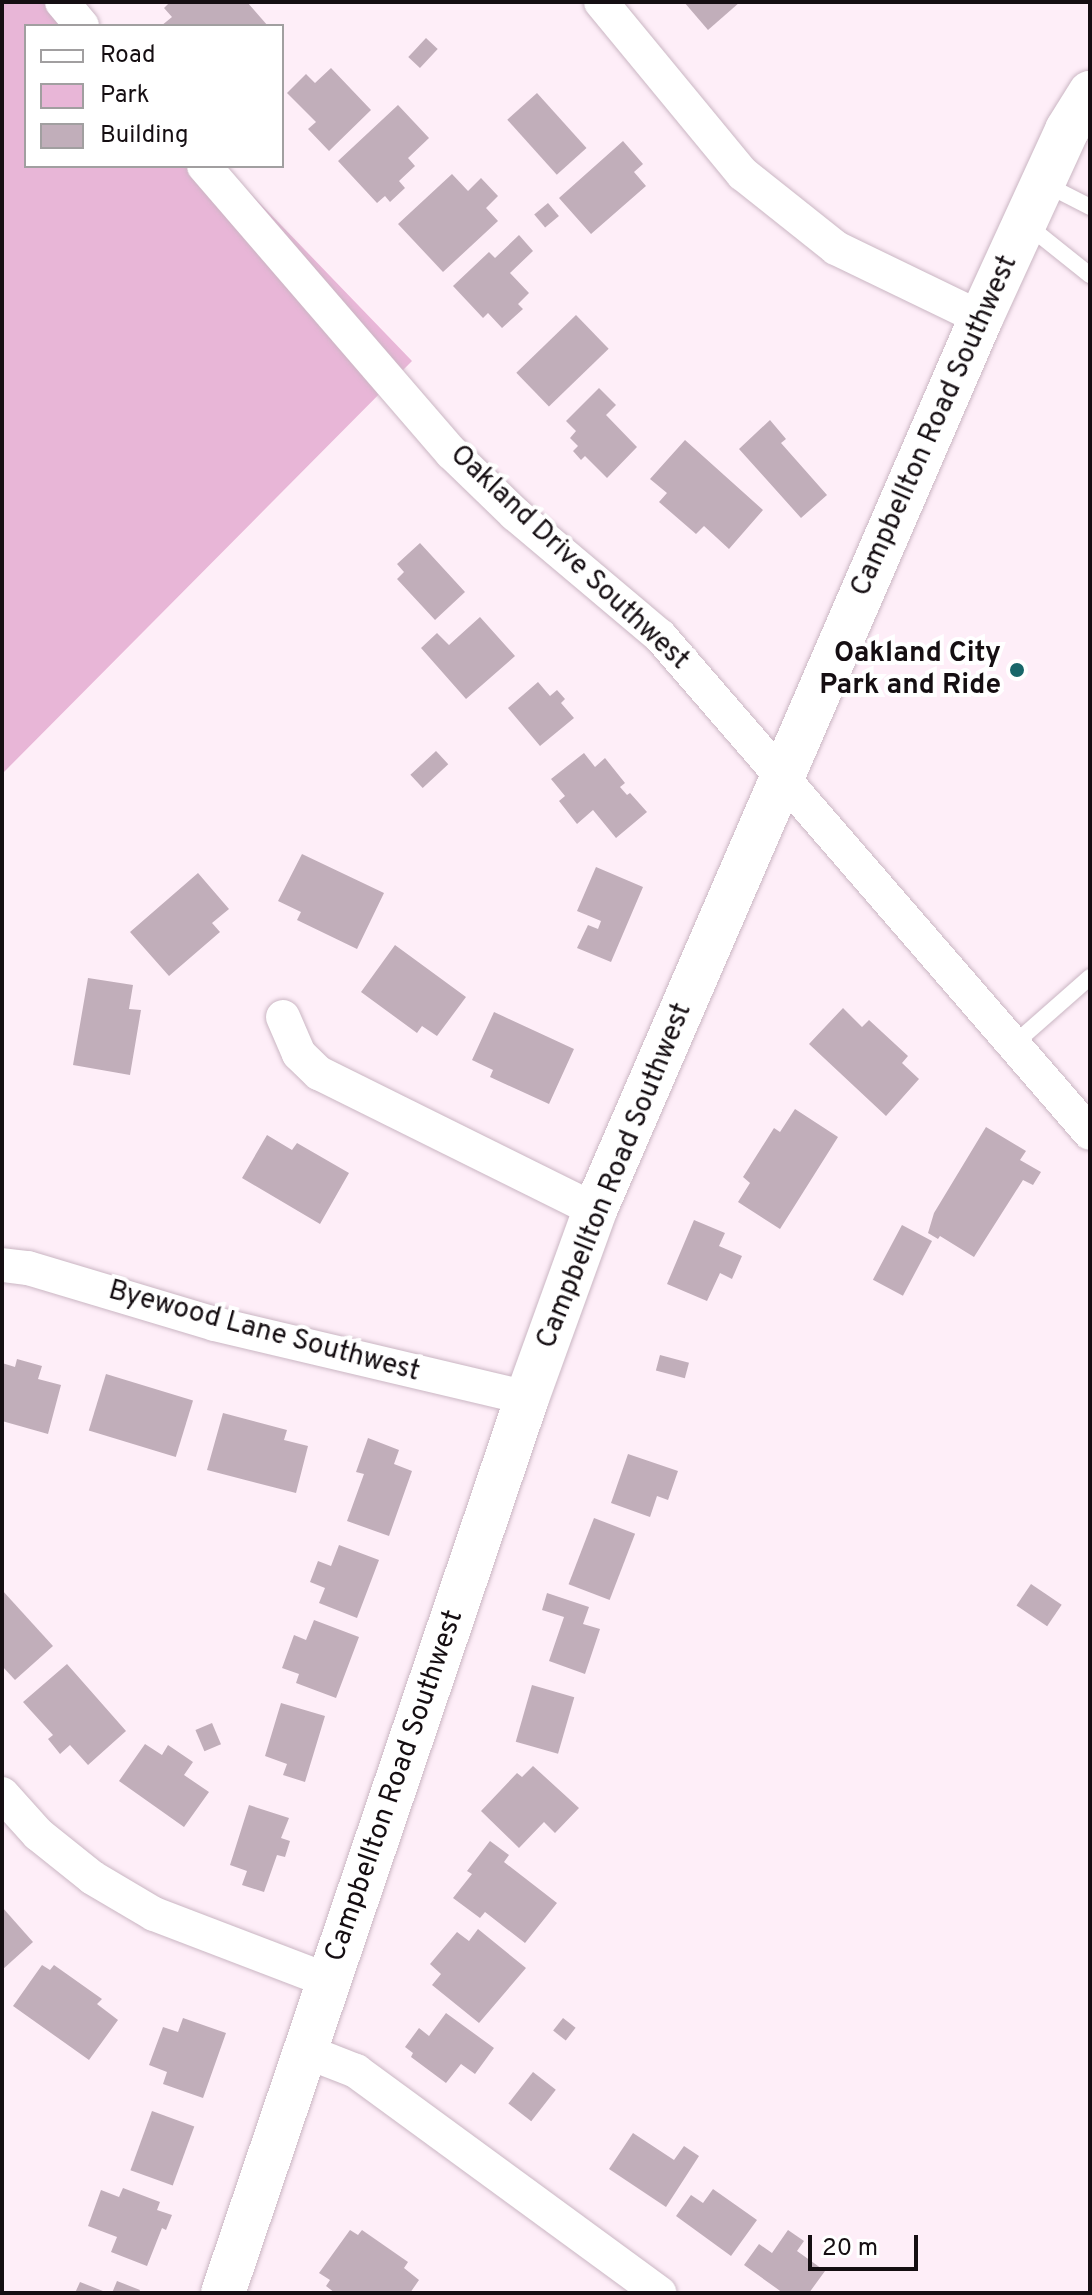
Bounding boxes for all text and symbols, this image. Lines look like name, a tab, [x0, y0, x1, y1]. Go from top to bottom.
legend	[24, 24, 284, 168]
text: Road	[100, 41, 156, 71]
text: Park	[100, 81, 150, 111]
text: Building	[100, 121, 189, 151]
street label: Campbellton Road Southwest	[844, 250, 1026, 602]
street label: Oakland Drive Southwest	[443, 438, 695, 678]
place label: Oakland City Park and Ride	[819, 637, 1001, 703]
marker: Oakland City Park and Ride	[1008, 661, 1026, 679]
street label: Campbellton Road Southwest	[530, 998, 700, 1354]
street label: Byewood Lane Southwest	[105, 1274, 423, 1390]
street label: Campbellton Road Southwest	[319, 1606, 471, 1966]
scale bar	[812, 2219, 922, 2269]
text: 20 m	[822, 2234, 878, 2264]

